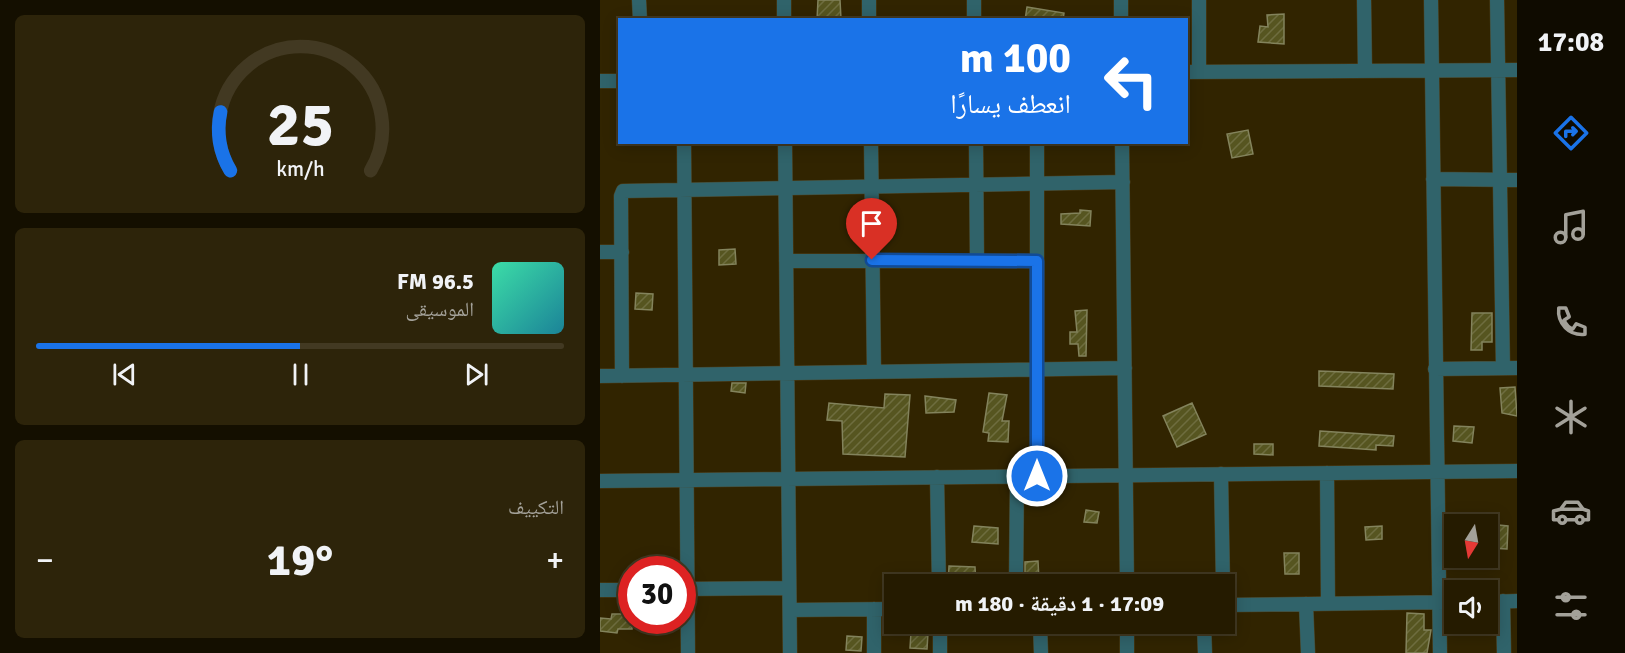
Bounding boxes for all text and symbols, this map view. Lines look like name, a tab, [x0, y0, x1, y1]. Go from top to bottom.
text: 17:08	[1538, 26, 1604, 59]
text: 100 m	[960, 33, 1071, 84]
icon: left	[1092, 42, 1170, 120]
text: 25	[266, 86, 334, 163]
text: انعطف يسارًا	[950, 88, 1071, 121]
icon: directions	[1550, 112, 1592, 154]
text: km/h	[276, 156, 324, 182]
pin	[846, 198, 897, 260]
icon: music	[1550, 206, 1592, 248]
icon: arrive	[855, 207, 888, 240]
text: 96.5 FM	[397, 268, 474, 295]
text: الموسيقى	[406, 297, 474, 322]
icon: phone	[1550, 301, 1592, 343]
icon: previous	[108, 358, 141, 391]
icon: pause	[284, 358, 317, 391]
icon: next	[460, 358, 493, 391]
icon: climate	[1550, 396, 1592, 438]
position arrow	[1005, 444, 1069, 508]
icon: car	[1550, 490, 1592, 532]
text: التكييف	[508, 495, 564, 520]
north arrow	[1444, 514, 1498, 568]
map controls	[1444, 514, 1498, 634]
text: 19°	[267, 533, 333, 588]
text: −	[36, 540, 54, 581]
text: +	[546, 540, 564, 581]
speed limit sign: 30	[618, 556, 696, 634]
button: sound	[1444, 580, 1498, 634]
icon: filters	[1550, 585, 1592, 627]
text: 17:09 · 1 دقيقة · 180 m	[955, 590, 1164, 617]

